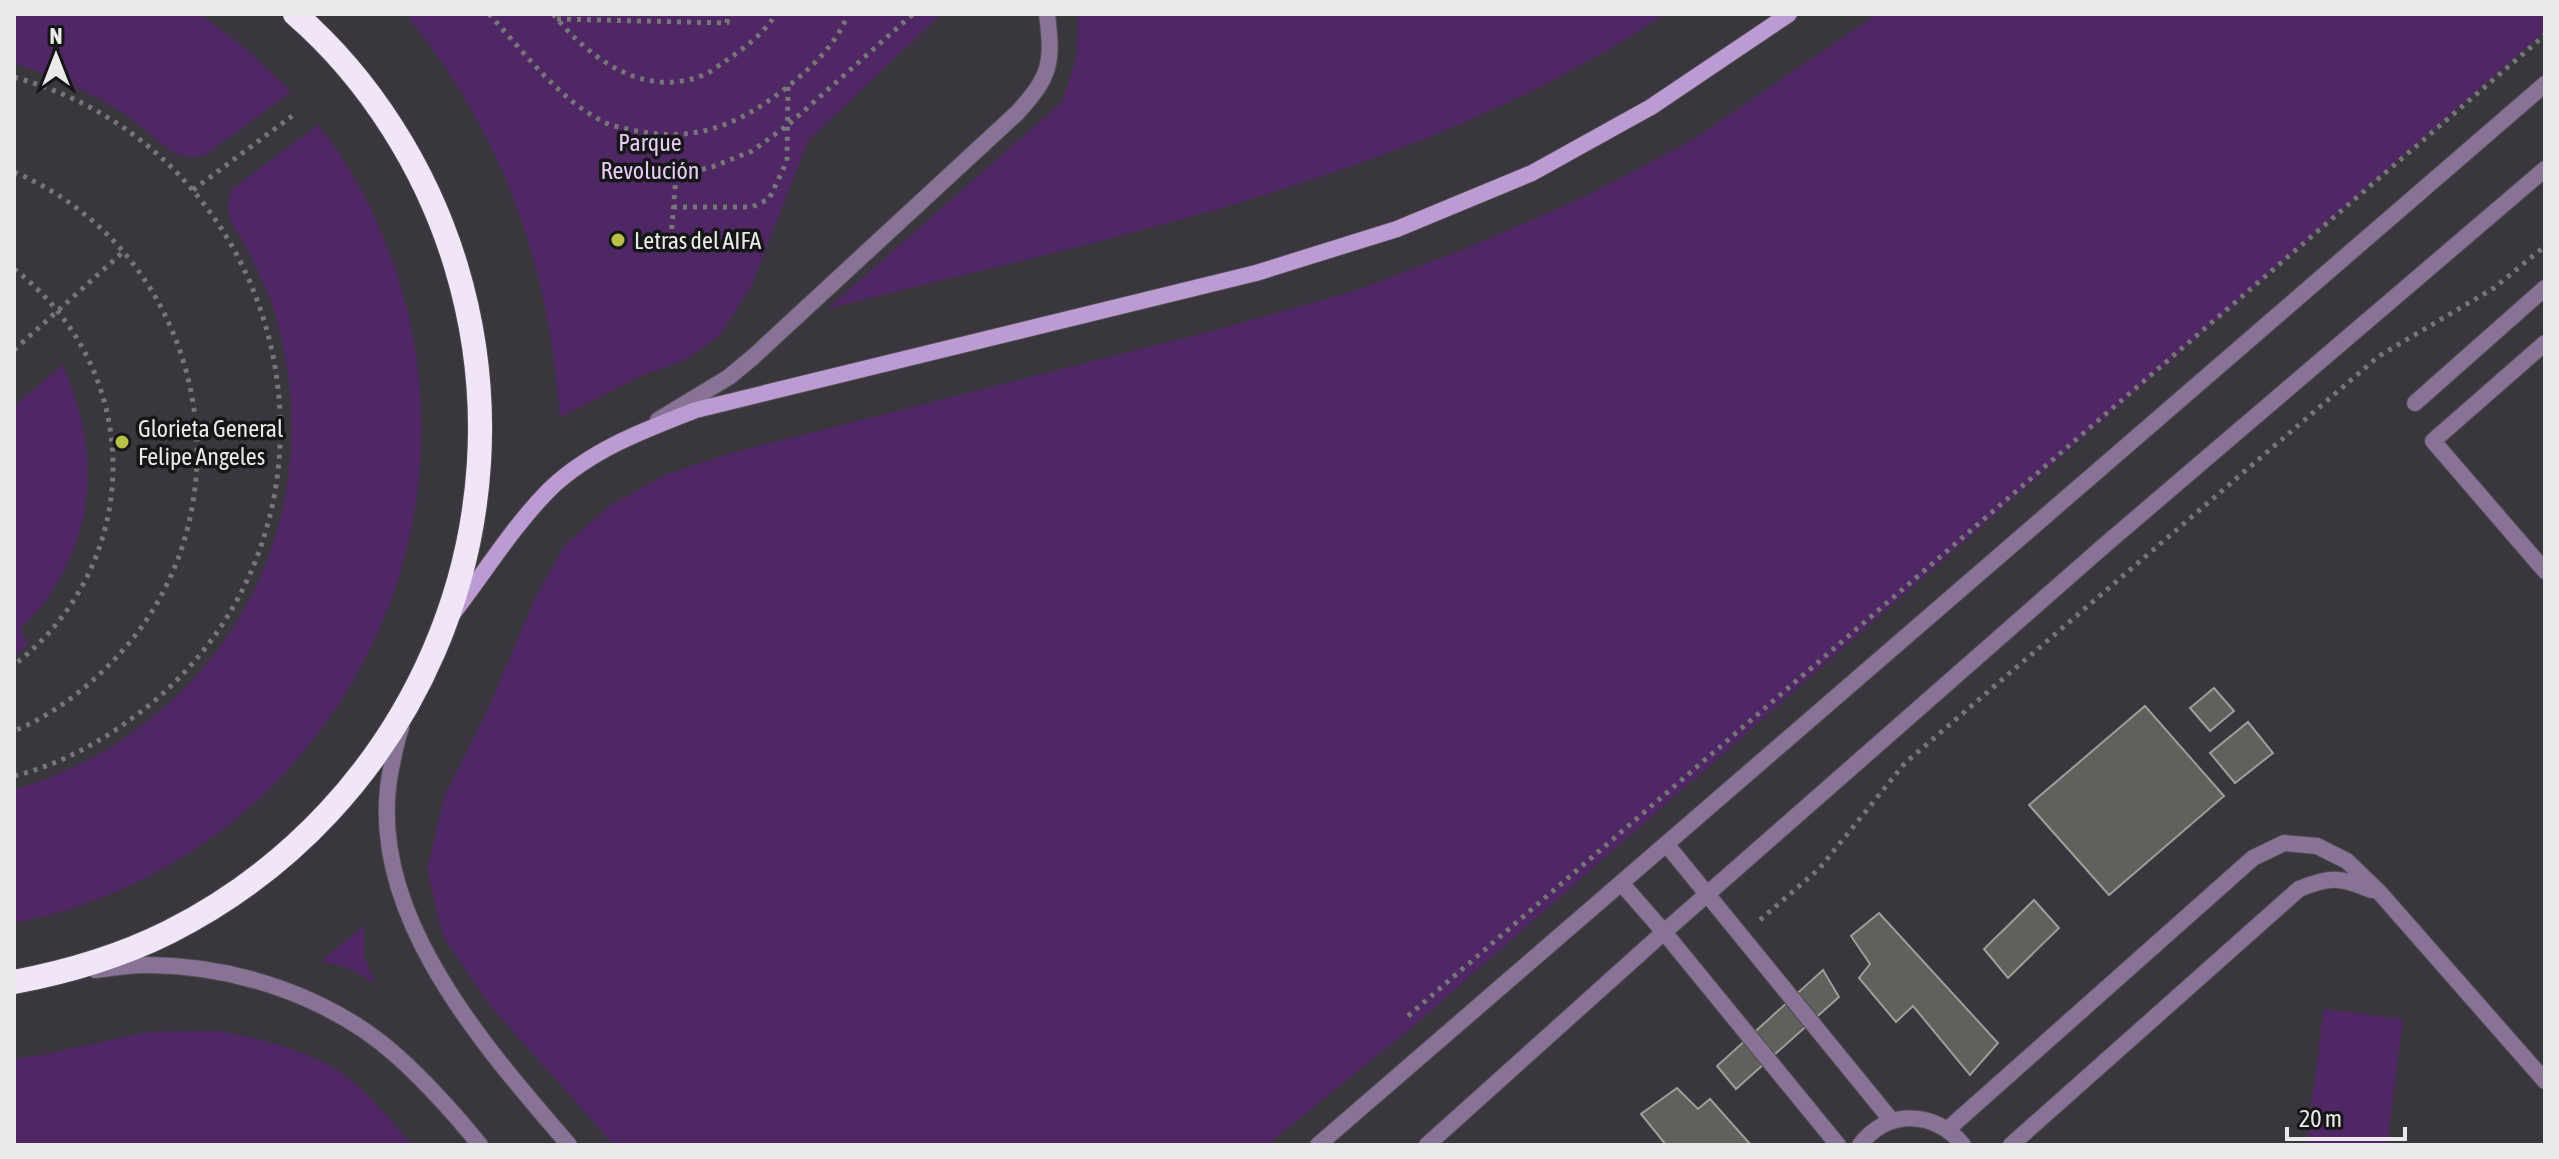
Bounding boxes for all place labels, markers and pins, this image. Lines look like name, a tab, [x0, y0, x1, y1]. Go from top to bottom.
place label: Letras del AIFA	[634, 227, 762, 254]
marker: Letras del AIFA	[609, 231, 627, 249]
place label: Glorieta General Felipe Angeles	[138, 415, 284, 470]
marker: Glorieta General Felipe Angeles	[113, 433, 131, 451]

